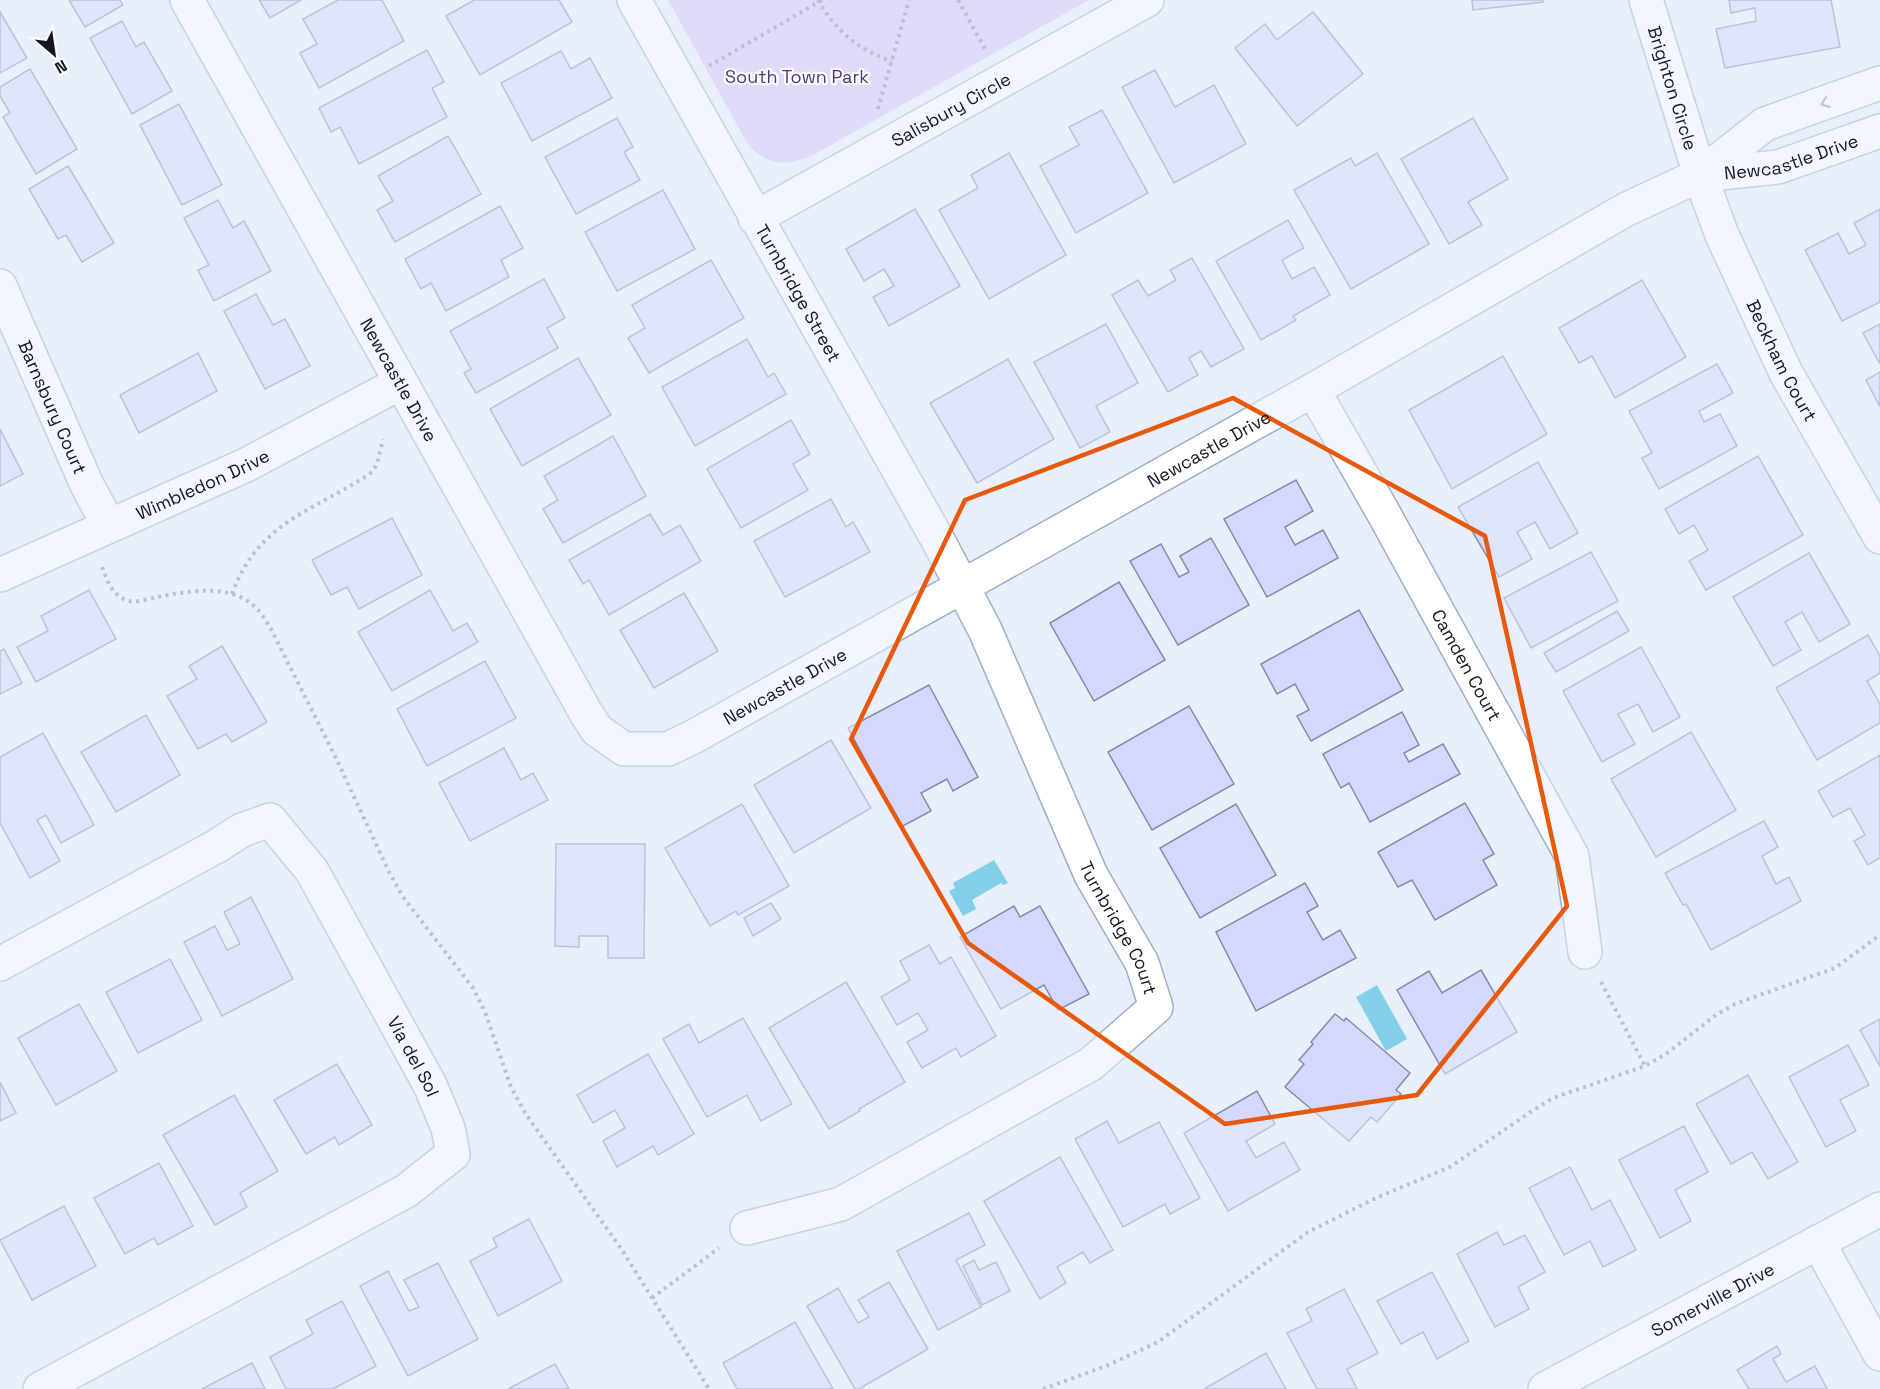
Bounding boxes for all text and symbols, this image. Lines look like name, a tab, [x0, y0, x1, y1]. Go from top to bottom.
street label: Brighton Circle	[1643, 23, 1703, 153]
north arrow	[24, 24, 84, 84]
text: N	[51, 55, 71, 78]
park label: South Town Park	[725, 65, 869, 88]
street label: Salisbury Circle	[887, 67, 1015, 152]
one-way arrow	[1820, 95, 1831, 108]
street label: Newcastle Drive	[1723, 128, 1861, 184]
street label: Turnbridge Street	[751, 220, 847, 366]
street label: Beckham Court	[1742, 296, 1823, 425]
street label: Newcastle Drive	[356, 314, 443, 446]
street label: Barnsbury Court	[14, 337, 92, 477]
street label: Newcastle Drive	[1143, 405, 1275, 492]
street label: Wimbledon Drive	[132, 443, 273, 524]
street label: Camden Court	[1427, 605, 1507, 725]
street label: Newcastle Drive	[719, 642, 850, 730]
street label: Turnbridge Court	[1075, 857, 1163, 997]
street label: Via del Sol	[383, 1012, 445, 1100]
street label: Somerville Drive	[1647, 1257, 1778, 1342]

